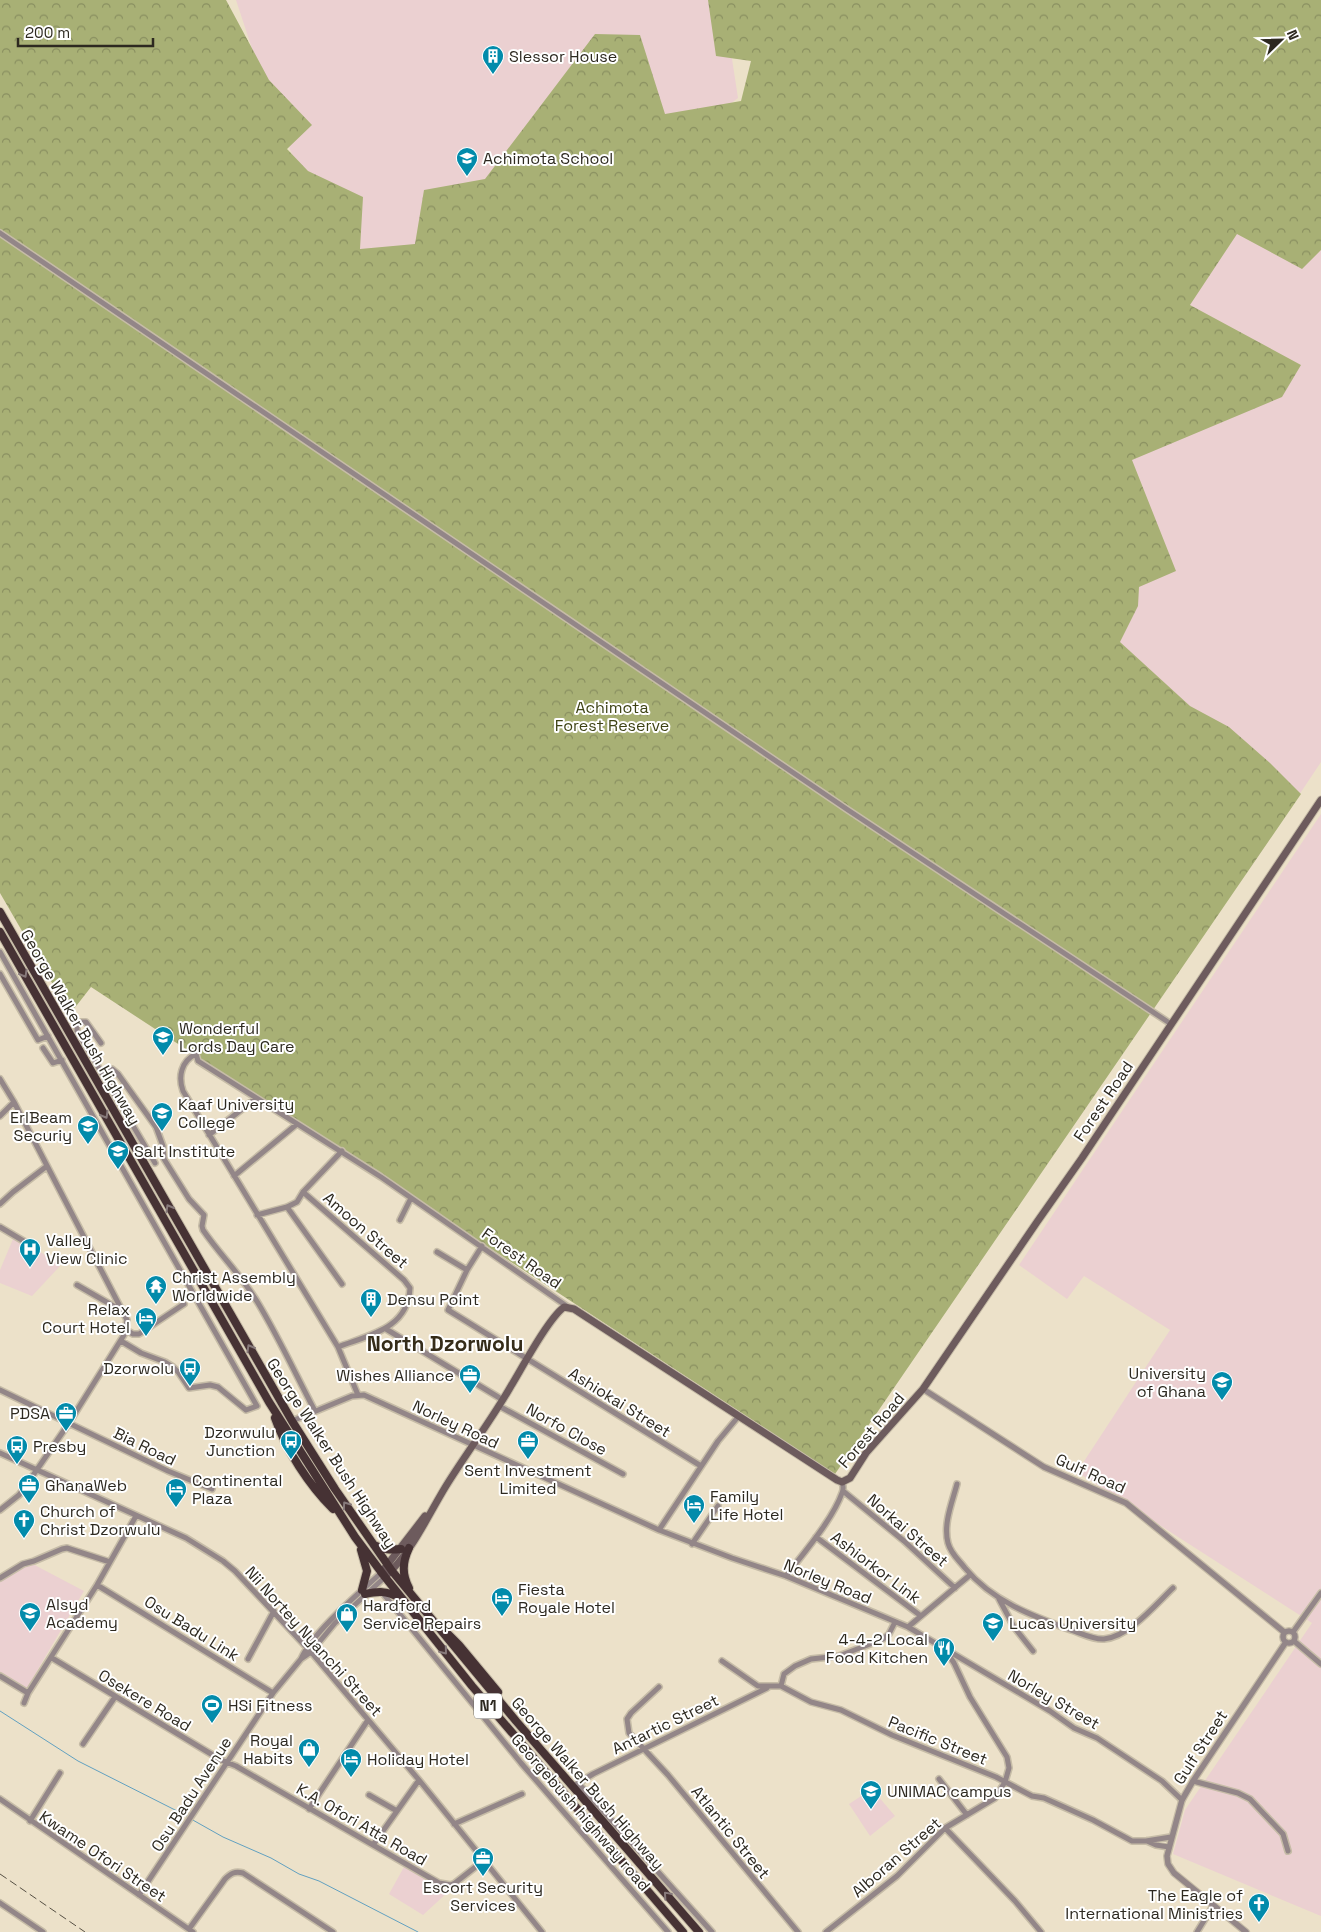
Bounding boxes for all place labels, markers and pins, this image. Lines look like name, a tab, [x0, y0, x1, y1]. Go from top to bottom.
building icon: Slessor House	[481, 44, 505, 75]
place label: Slessor House	[509, 46, 617, 67]
school or university icon: Achimota School	[455, 146, 479, 177]
place label: Achimota School	[483, 148, 613, 169]
place label: Wonderful Lords Day Care	[179, 1018, 294, 1057]
school or university icon: Wonderful Lords Day Care	[151, 1025, 175, 1056]
place label: Kaaf University College	[178, 1094, 294, 1133]
school or university icon: Kaaf University College	[150, 1101, 174, 1132]
place label: ErlBeam Securiy	[10, 1107, 72, 1146]
school or university icon: ErlBeam Securiy	[76, 1114, 100, 1145]
school or university icon: Salt Institute	[106, 1139, 130, 1170]
place label: Salt Institute	[134, 1141, 235, 1162]
place label: Valley View Clinic	[46, 1230, 127, 1269]
hospital icon: Valley View Clinic	[18, 1237, 42, 1268]
place label: Christ Assembly Worldwide	[172, 1267, 296, 1306]
temple icon: Christ Assembly Worldwide	[144, 1274, 168, 1305]
building icon: Densu Point	[359, 1287, 383, 1318]
place label: Densu Point	[387, 1289, 479, 1310]
place label: Relax Court Hotel	[42, 1299, 130, 1338]
hotel icon: Relax Court Hotel	[134, 1306, 158, 1337]
bus stop icon: Dzorwolu	[178, 1356, 202, 1387]
place label: Dzorwolu	[103, 1358, 174, 1379]
office icon: Wishes Alliance	[458, 1363, 482, 1394]
place label: University of Ghana	[1128, 1363, 1206, 1402]
place label: Wishes Alliance	[336, 1365, 454, 1386]
school or university icon: University of Ghana	[1210, 1370, 1234, 1401]
office icon: PDSA	[54, 1401, 78, 1432]
place label: PDSA	[10, 1403, 50, 1424]
place label: Dzorwulu Junction	[204, 1422, 275, 1461]
bus stop icon: Dzorwulu Junction	[279, 1429, 303, 1460]
office icon: Sent Investment Limited	[516, 1429, 540, 1460]
bus stop icon: Presby	[5, 1434, 29, 1465]
place label: Presby	[33, 1436, 86, 1457]
place label: Sent Investment Limited	[464, 1460, 592, 1499]
place label: Continental Plaza	[192, 1470, 282, 1509]
office icon: GhanaWeb	[17, 1473, 41, 1504]
place label: GhanaWeb	[45, 1475, 127, 1496]
hotel icon: Continental Plaza	[164, 1477, 188, 1508]
place label: Family Life Hotel	[710, 1486, 783, 1525]
hotel icon: Family Life Hotel	[682, 1493, 706, 1524]
place label: Church of Christ Dzorwulu	[40, 1501, 161, 1540]
church icon: Church of Christ Dzorwulu	[12, 1508, 36, 1539]
place label: Fiesta Royale Hotel	[518, 1579, 615, 1618]
hotel icon: Fiesta Royale Hotel	[490, 1586, 514, 1617]
place label: Alsyd Academy	[46, 1594, 118, 1633]
place label: Hardford Service Repairs	[363, 1595, 481, 1634]
school or university icon: Alsyd Academy	[18, 1601, 42, 1632]
shop icon: Hardford Service Repairs	[335, 1602, 359, 1633]
school or university icon: Lucas University	[981, 1611, 1005, 1642]
place label: Lucas University	[1009, 1613, 1136, 1634]
place label: 4-4-2 Local Food Kitchen	[826, 1629, 928, 1668]
restaurant icon: 4-4-2 Local Food Kitchen	[932, 1636, 956, 1667]
sports icon: HSi Fitness	[200, 1693, 224, 1724]
place label: HSi Fitness	[228, 1695, 312, 1716]
place label: Royal Habits	[243, 1730, 293, 1769]
shop icon: Royal Habits	[297, 1737, 321, 1768]
hotel icon: Holiday Hotel	[339, 1747, 363, 1778]
place label: Holiday Hotel	[367, 1749, 469, 1770]
school or university icon: UNIMAC campus	[859, 1779, 883, 1810]
place label: UNIMAC campus	[887, 1781, 1011, 1802]
office icon: Escort Security Services	[471, 1846, 495, 1877]
place label: Escort Security Services	[423, 1877, 543, 1916]
place label: The Eagle of International Ministries	[1065, 1885, 1243, 1924]
church icon: The Eagle of International Ministries	[1247, 1892, 1271, 1923]

